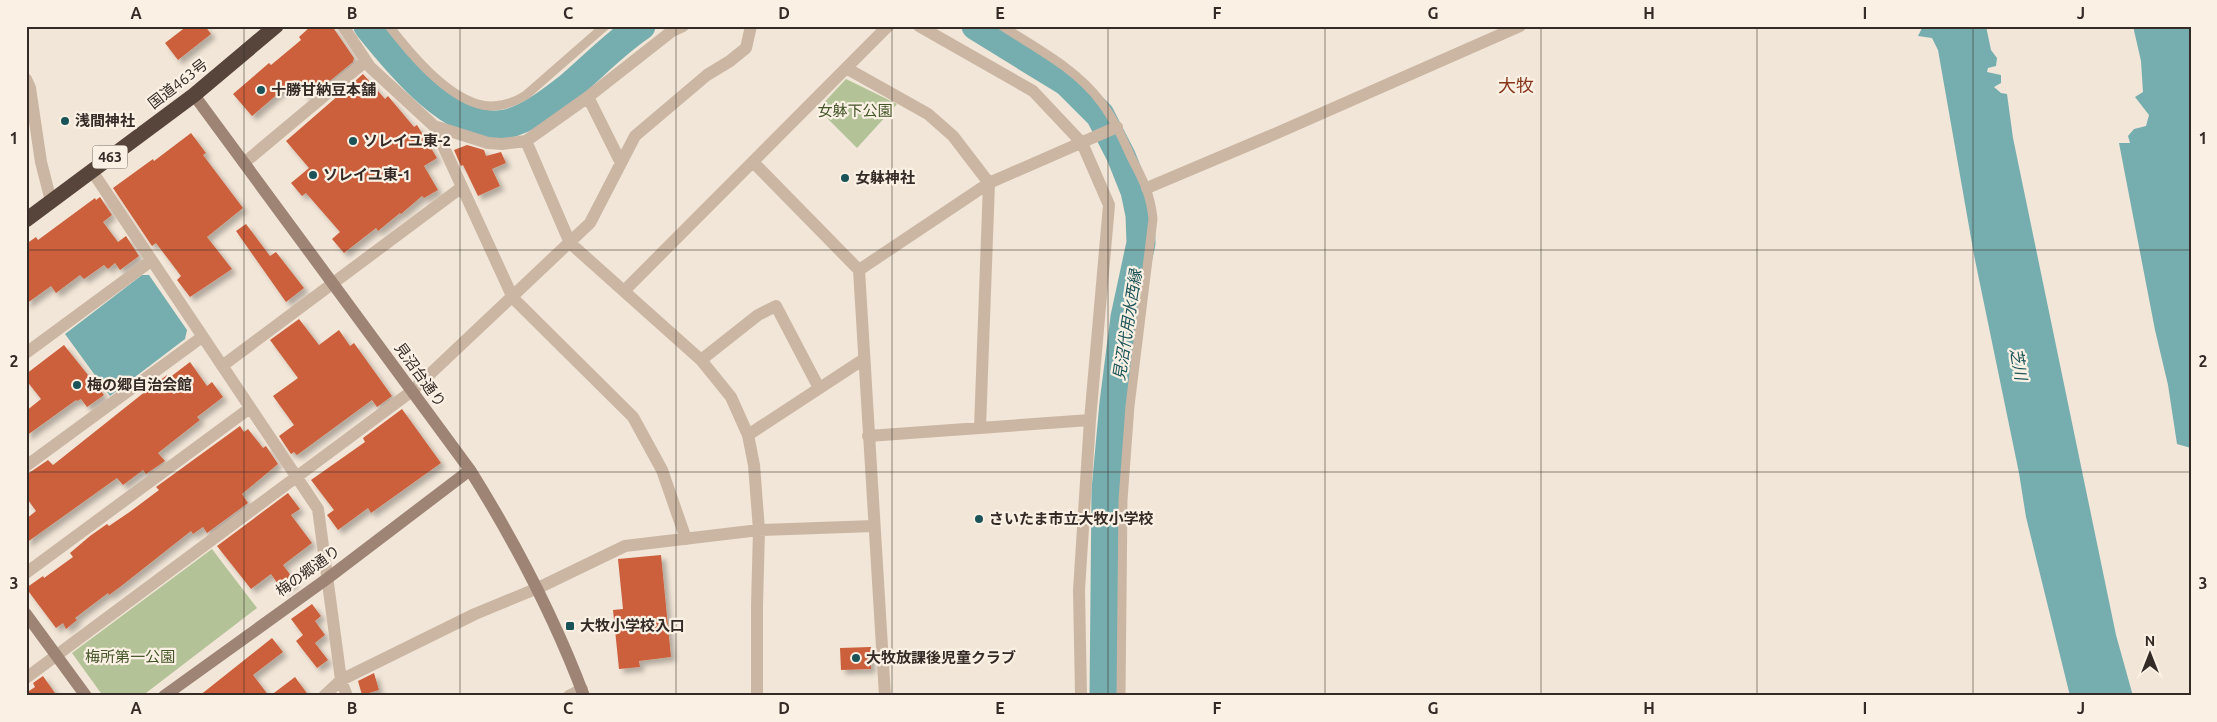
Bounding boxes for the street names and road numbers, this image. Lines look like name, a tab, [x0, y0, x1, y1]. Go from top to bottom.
street label: 国道463号	[145, 55, 211, 112]
road number: 463	[92, 146, 128, 168]
street label: 見沼台通り	[391, 339, 449, 410]
street label: 梅の郷通り	[272, 542, 343, 600]

